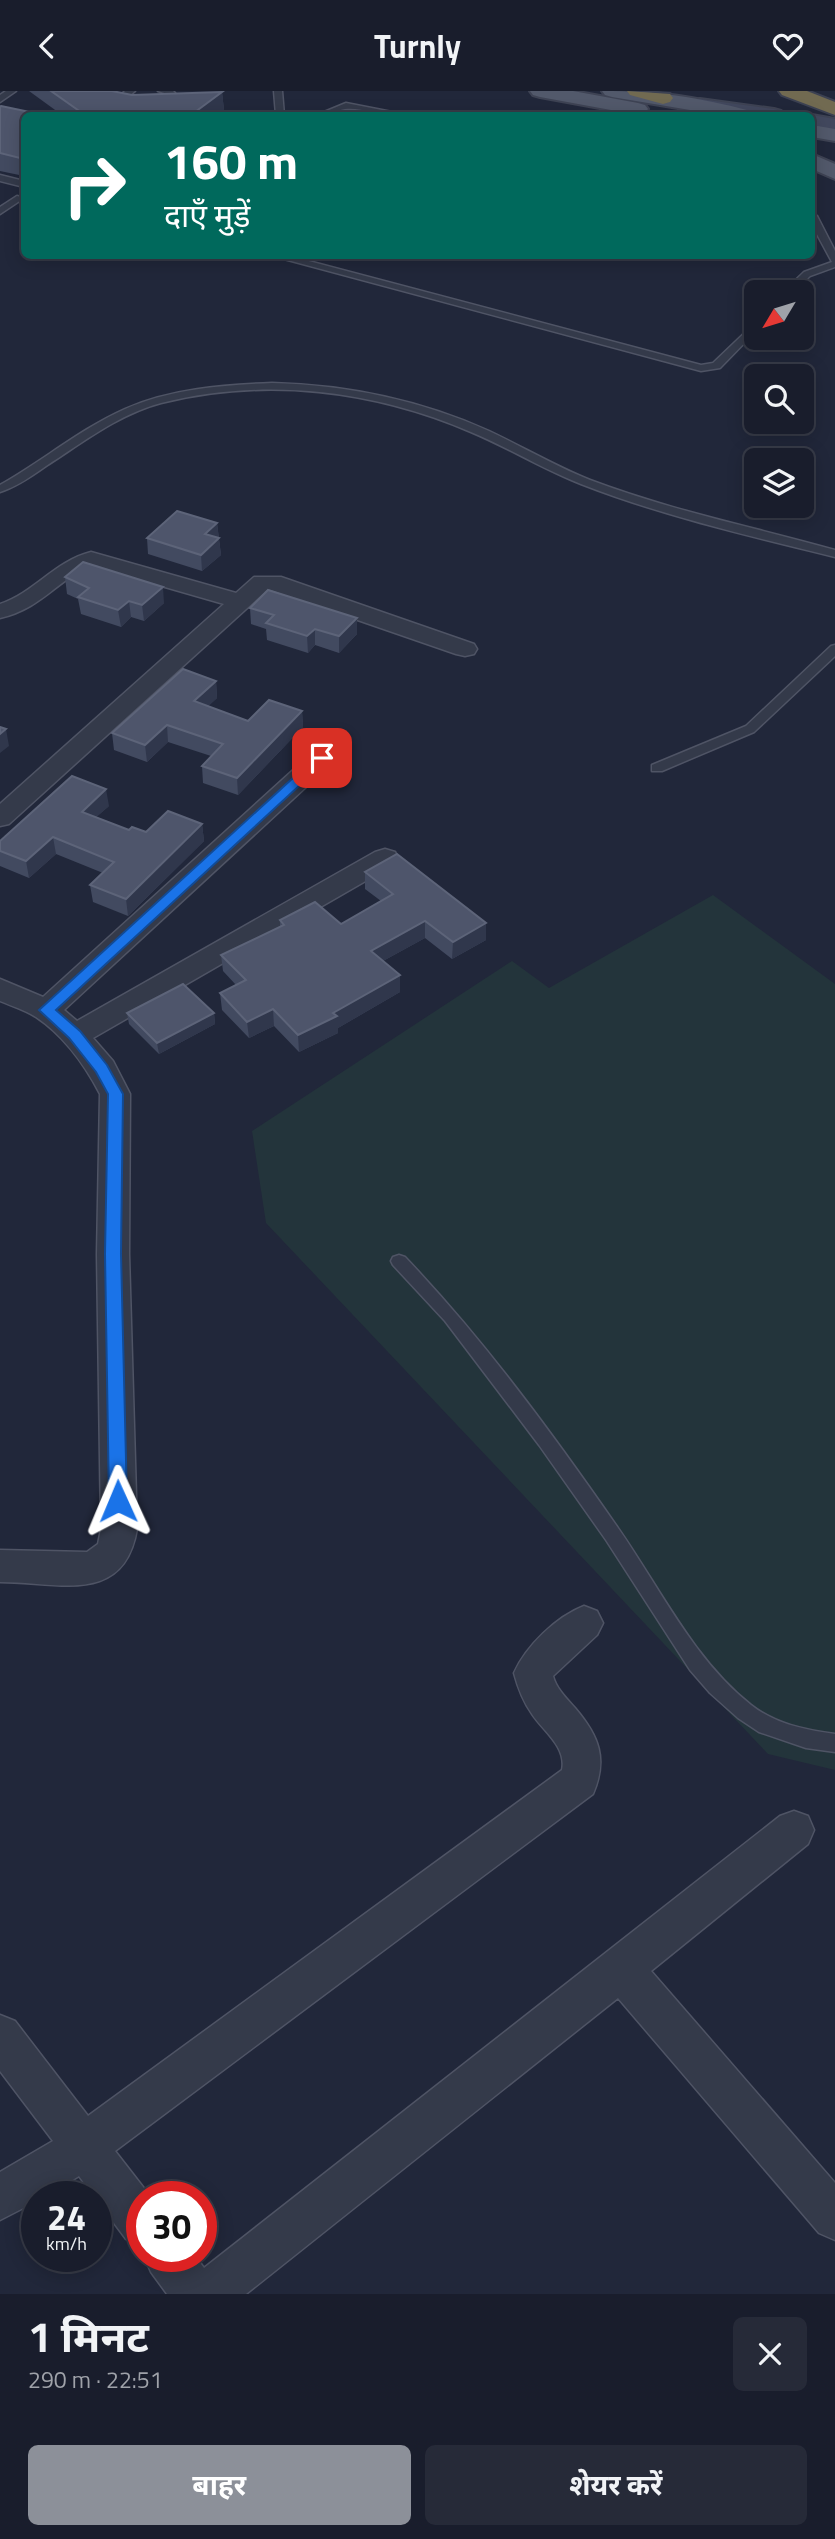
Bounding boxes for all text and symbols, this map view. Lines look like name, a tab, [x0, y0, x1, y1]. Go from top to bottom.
text: Turnly	[374, 22, 461, 70]
icon: back	[28, 27, 66, 65]
icon: heart	[769, 27, 807, 65]
text: 160 m	[164, 123, 298, 198]
icon: right	[49, 140, 140, 231]
text: दाएँ मुड़ें	[164, 191, 250, 239]
north arrow	[744, 280, 814, 350]
map controls	[744, 280, 814, 518]
button: search	[744, 364, 814, 434]
button: layers	[744, 448, 814, 518]
pin	[292, 728, 352, 788]
icon: arrive	[303, 739, 341, 777]
position arrow	[81, 1464, 155, 1538]
speed limit sign: 30	[126, 2181, 217, 2272]
text: 24	[47, 2190, 86, 2244]
text: km/h	[46, 2230, 87, 2257]
text: 1 मिनट	[28, 2304, 149, 2368]
button: close	[733, 2317, 807, 2391]
text: 290 m · 22:51	[28, 2362, 163, 2397]
button: बाहर	[28, 2445, 411, 2525]
button: शेयर करें	[425, 2445, 807, 2525]

